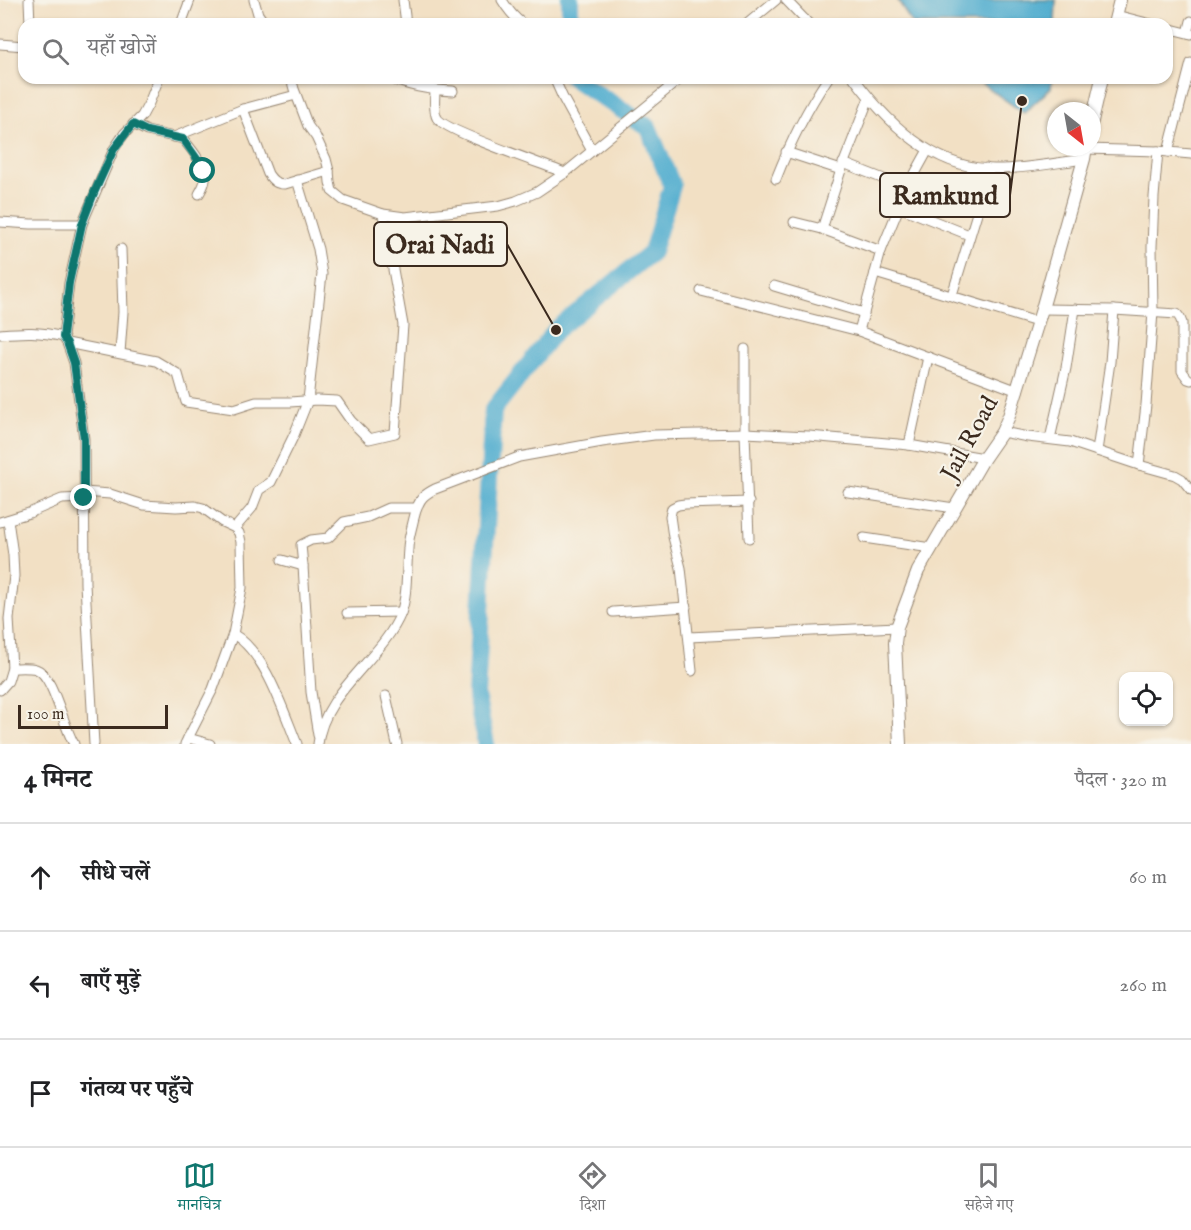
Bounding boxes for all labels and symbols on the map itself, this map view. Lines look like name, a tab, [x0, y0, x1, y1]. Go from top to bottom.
north arrow	[1047, 102, 1101, 156]
route start	[189, 157, 215, 183]
callout: Ramkund	[880, 173, 1010, 217]
text: Ramkund	[892, 180, 999, 213]
callout: Orai Nadi	[374, 222, 507, 266]
text: Orai Nadi	[386, 229, 494, 262]
street label: Jail Road	[933, 391, 1006, 489]
route end	[70, 484, 96, 510]
scale bar	[18, 702, 168, 730]

